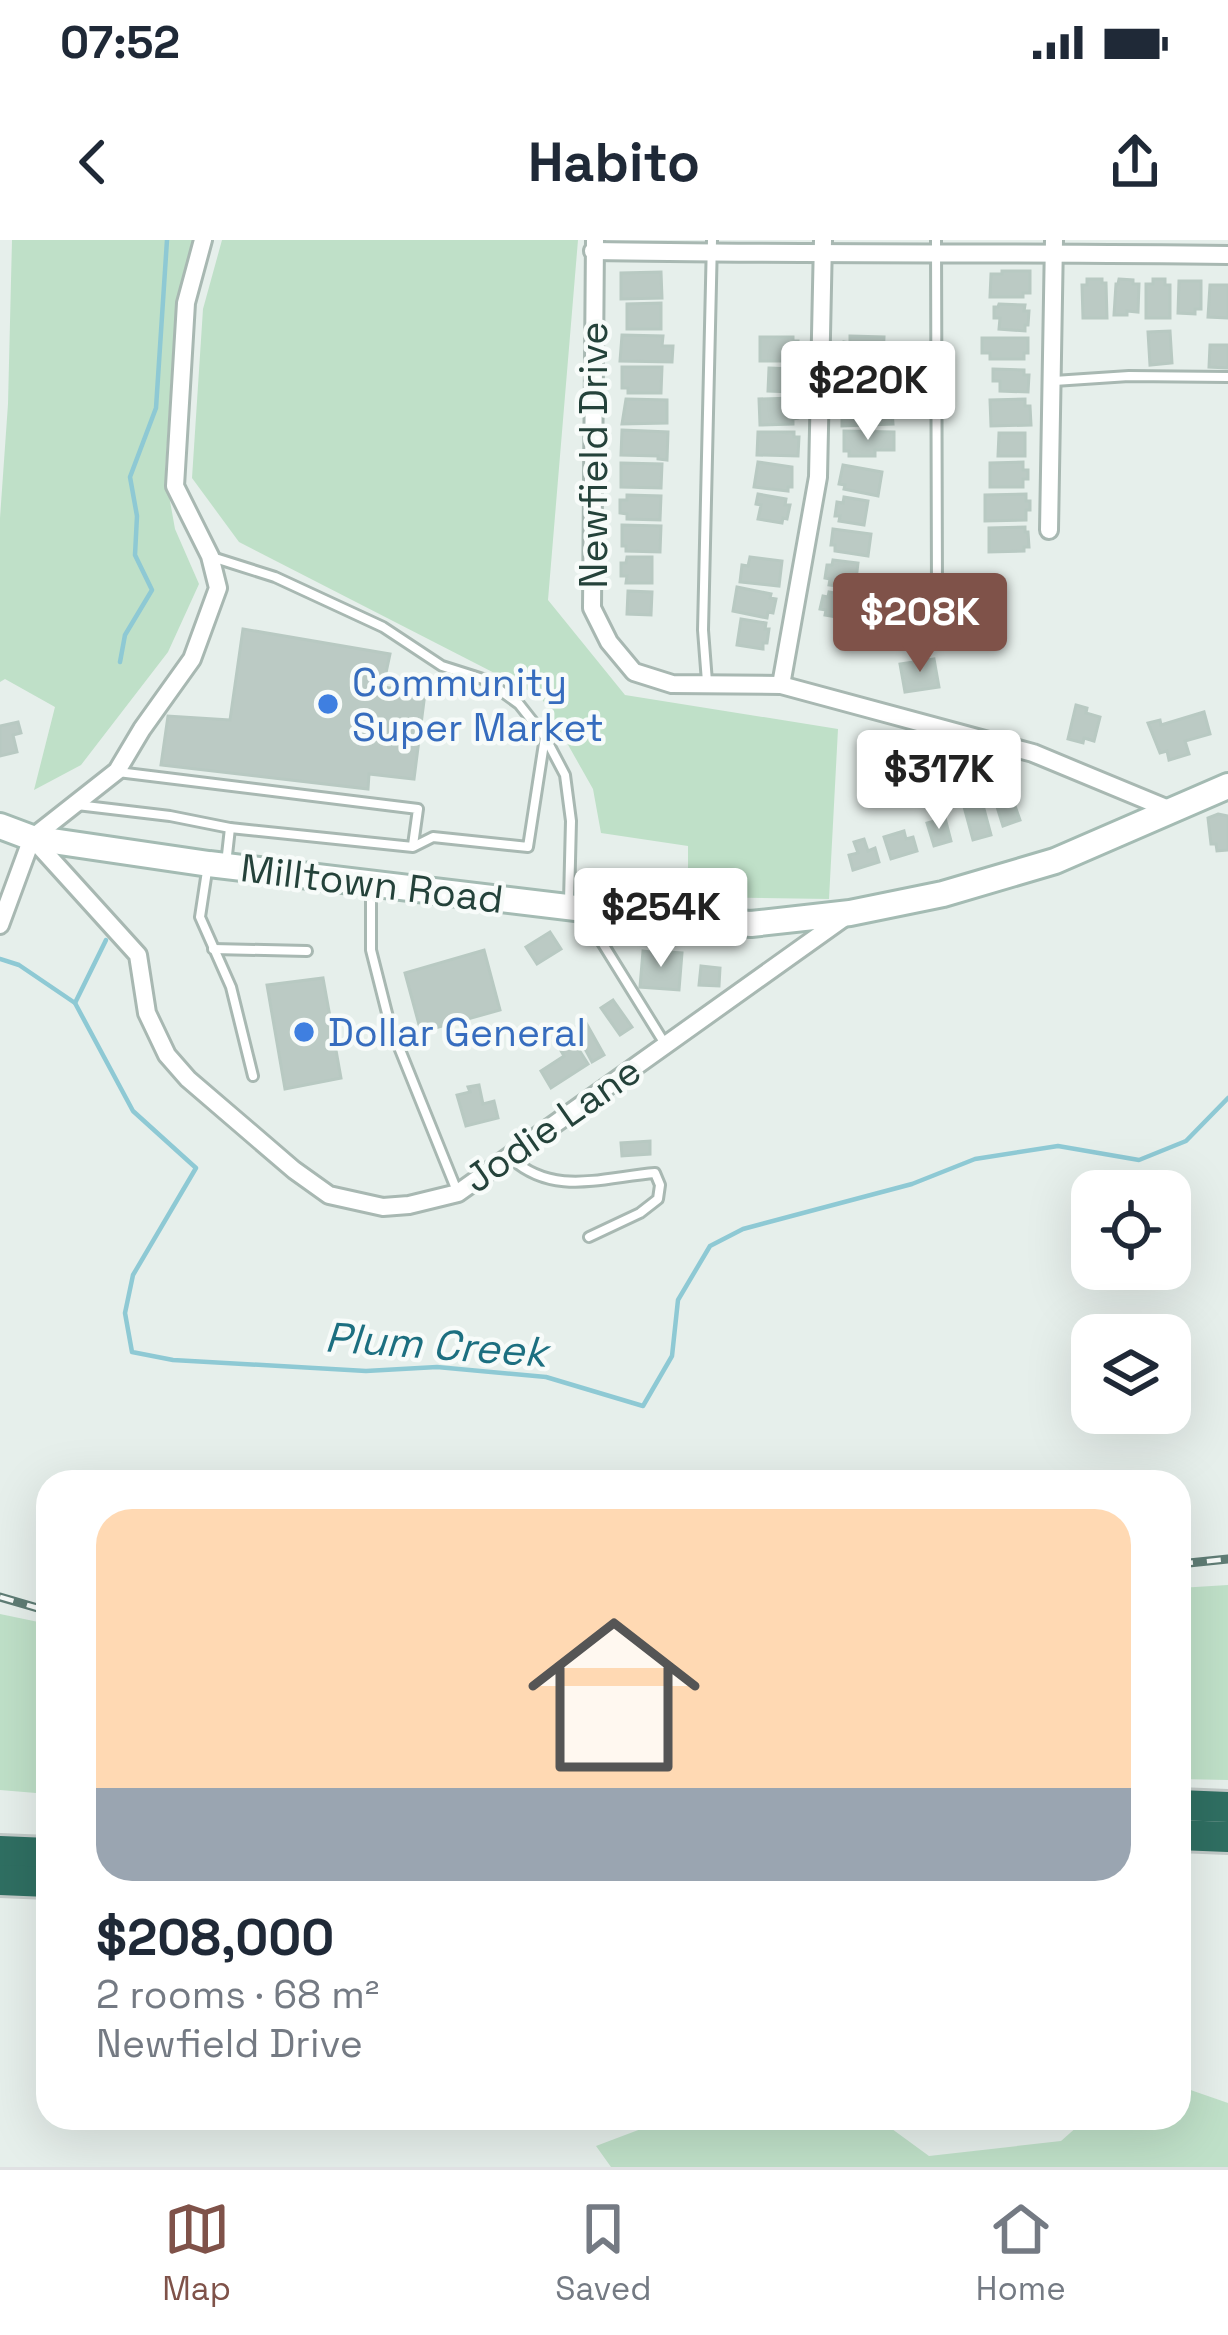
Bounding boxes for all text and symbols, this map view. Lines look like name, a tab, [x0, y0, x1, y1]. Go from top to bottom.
text: 07:52	[60, 14, 180, 71]
text: Habito	[528, 128, 700, 197]
icon: back	[60, 129, 126, 195]
icon: share	[1102, 129, 1168, 195]
street label: Newfield Drive	[569, 322, 618, 588]
pin: $220K	[784, 341, 952, 443]
text: $220K	[808, 355, 928, 404]
pin: $208K	[836, 573, 1004, 675]
text: $208K	[860, 587, 980, 636]
place label: Community Super Market	[352, 658, 604, 752]
marker: Community Super Market	[315, 691, 341, 717]
pin: $317K	[855, 730, 1023, 832]
text: $317K	[884, 744, 994, 793]
street label: Milltown Road	[238, 843, 506, 924]
pin: $254K	[577, 868, 745, 970]
text: $254K	[601, 882, 721, 931]
place label: Dollar General	[328, 1008, 586, 1057]
marker: Dollar General	[291, 1019, 317, 1045]
street label: Jodie Lane	[454, 1046, 650, 1203]
map controls	[1071, 1170, 1191, 1434]
button: locate	[1071, 1170, 1191, 1290]
water label: Plum Creek	[323, 1310, 553, 1379]
button: layers	[1071, 1314, 1191, 1434]
icon: home	[506, 1587, 722, 1803]
text: $208,000	[96, 1905, 334, 1970]
text: 2 rooms · 68 m²	[96, 1970, 379, 2019]
text: Newfield Drive	[96, 2019, 363, 2068]
tab: Map	[162, 2196, 231, 2310]
tab: Saved	[555, 2196, 652, 2310]
tab: Home	[976, 2196, 1066, 2310]

